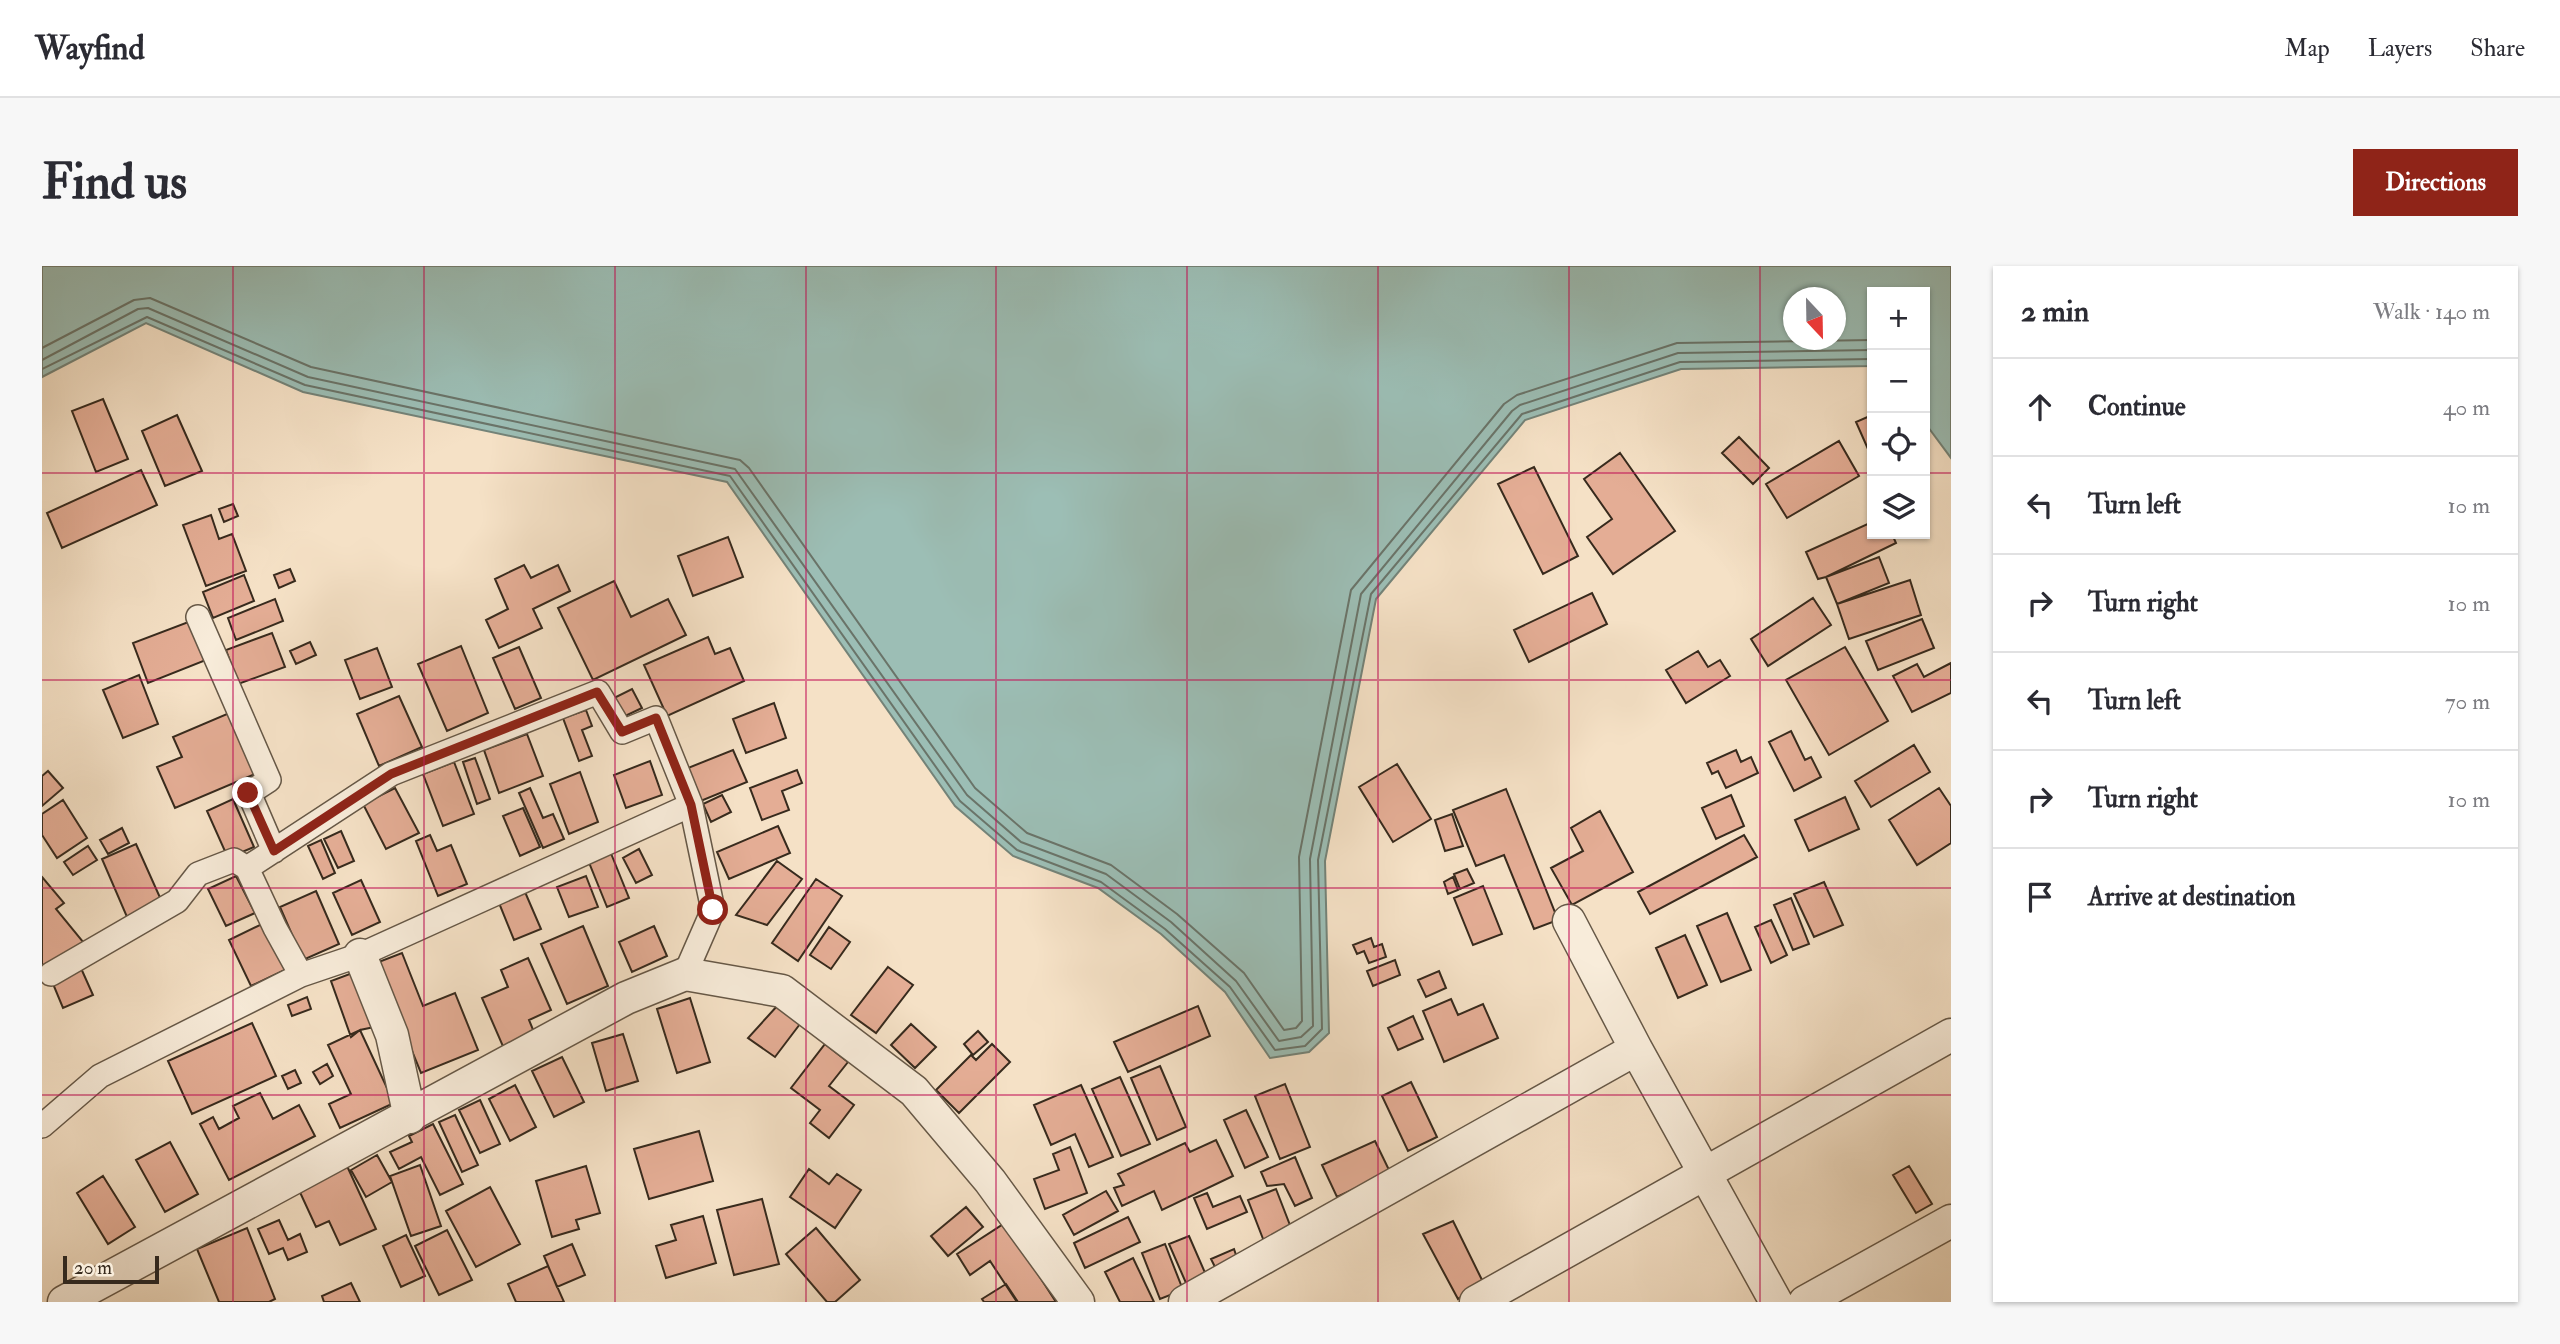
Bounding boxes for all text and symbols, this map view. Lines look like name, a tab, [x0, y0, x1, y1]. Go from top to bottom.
text: Wayfind	[35, 28, 145, 69]
text: Map	[2285, 33, 2330, 64]
text: Layers	[2368, 33, 2432, 64]
text: Share	[2470, 33, 2525, 64]
button: Directions	[2353, 149, 2518, 216]
text: Find us	[42, 152, 187, 213]
north arrow	[1783, 287, 1846, 350]
map controls	[1867, 287, 1930, 539]
button: +	[1867, 287, 1930, 350]
text: 2 min	[2021, 293, 2089, 330]
text: Walk · 140 m	[2373, 297, 2490, 326]
button: −	[1867, 350, 1930, 413]
icon: ahead	[2021, 388, 2059, 426]
text: Continue	[2088, 391, 2186, 423]
text: 40 m	[2443, 393, 2490, 422]
button: locate	[1867, 413, 1930, 476]
button: layers	[1867, 476, 1930, 539]
icon: left	[2021, 486, 2059, 524]
text: Turn left	[2088, 489, 2181, 521]
text: 10 m	[2447, 491, 2490, 520]
icon: right	[2021, 584, 2059, 622]
text: Turn right	[2088, 587, 2198, 619]
text: 10 m	[2447, 589, 2490, 618]
icon: left	[2021, 682, 2059, 720]
text: Turn left	[2088, 685, 2181, 717]
text: 70 m	[2445, 687, 2490, 716]
route end	[232, 777, 263, 808]
icon: right	[2021, 780, 2059, 818]
text: Turn right	[2088, 783, 2198, 815]
text: 10 m	[2447, 785, 2490, 814]
icon: arrive	[2021, 878, 2059, 916]
text: Arrive at destination	[2088, 881, 2296, 913]
route start	[697, 894, 728, 925]
scale bar	[63, 1253, 159, 1285]
text: 20 m	[74, 1256, 112, 1280]

